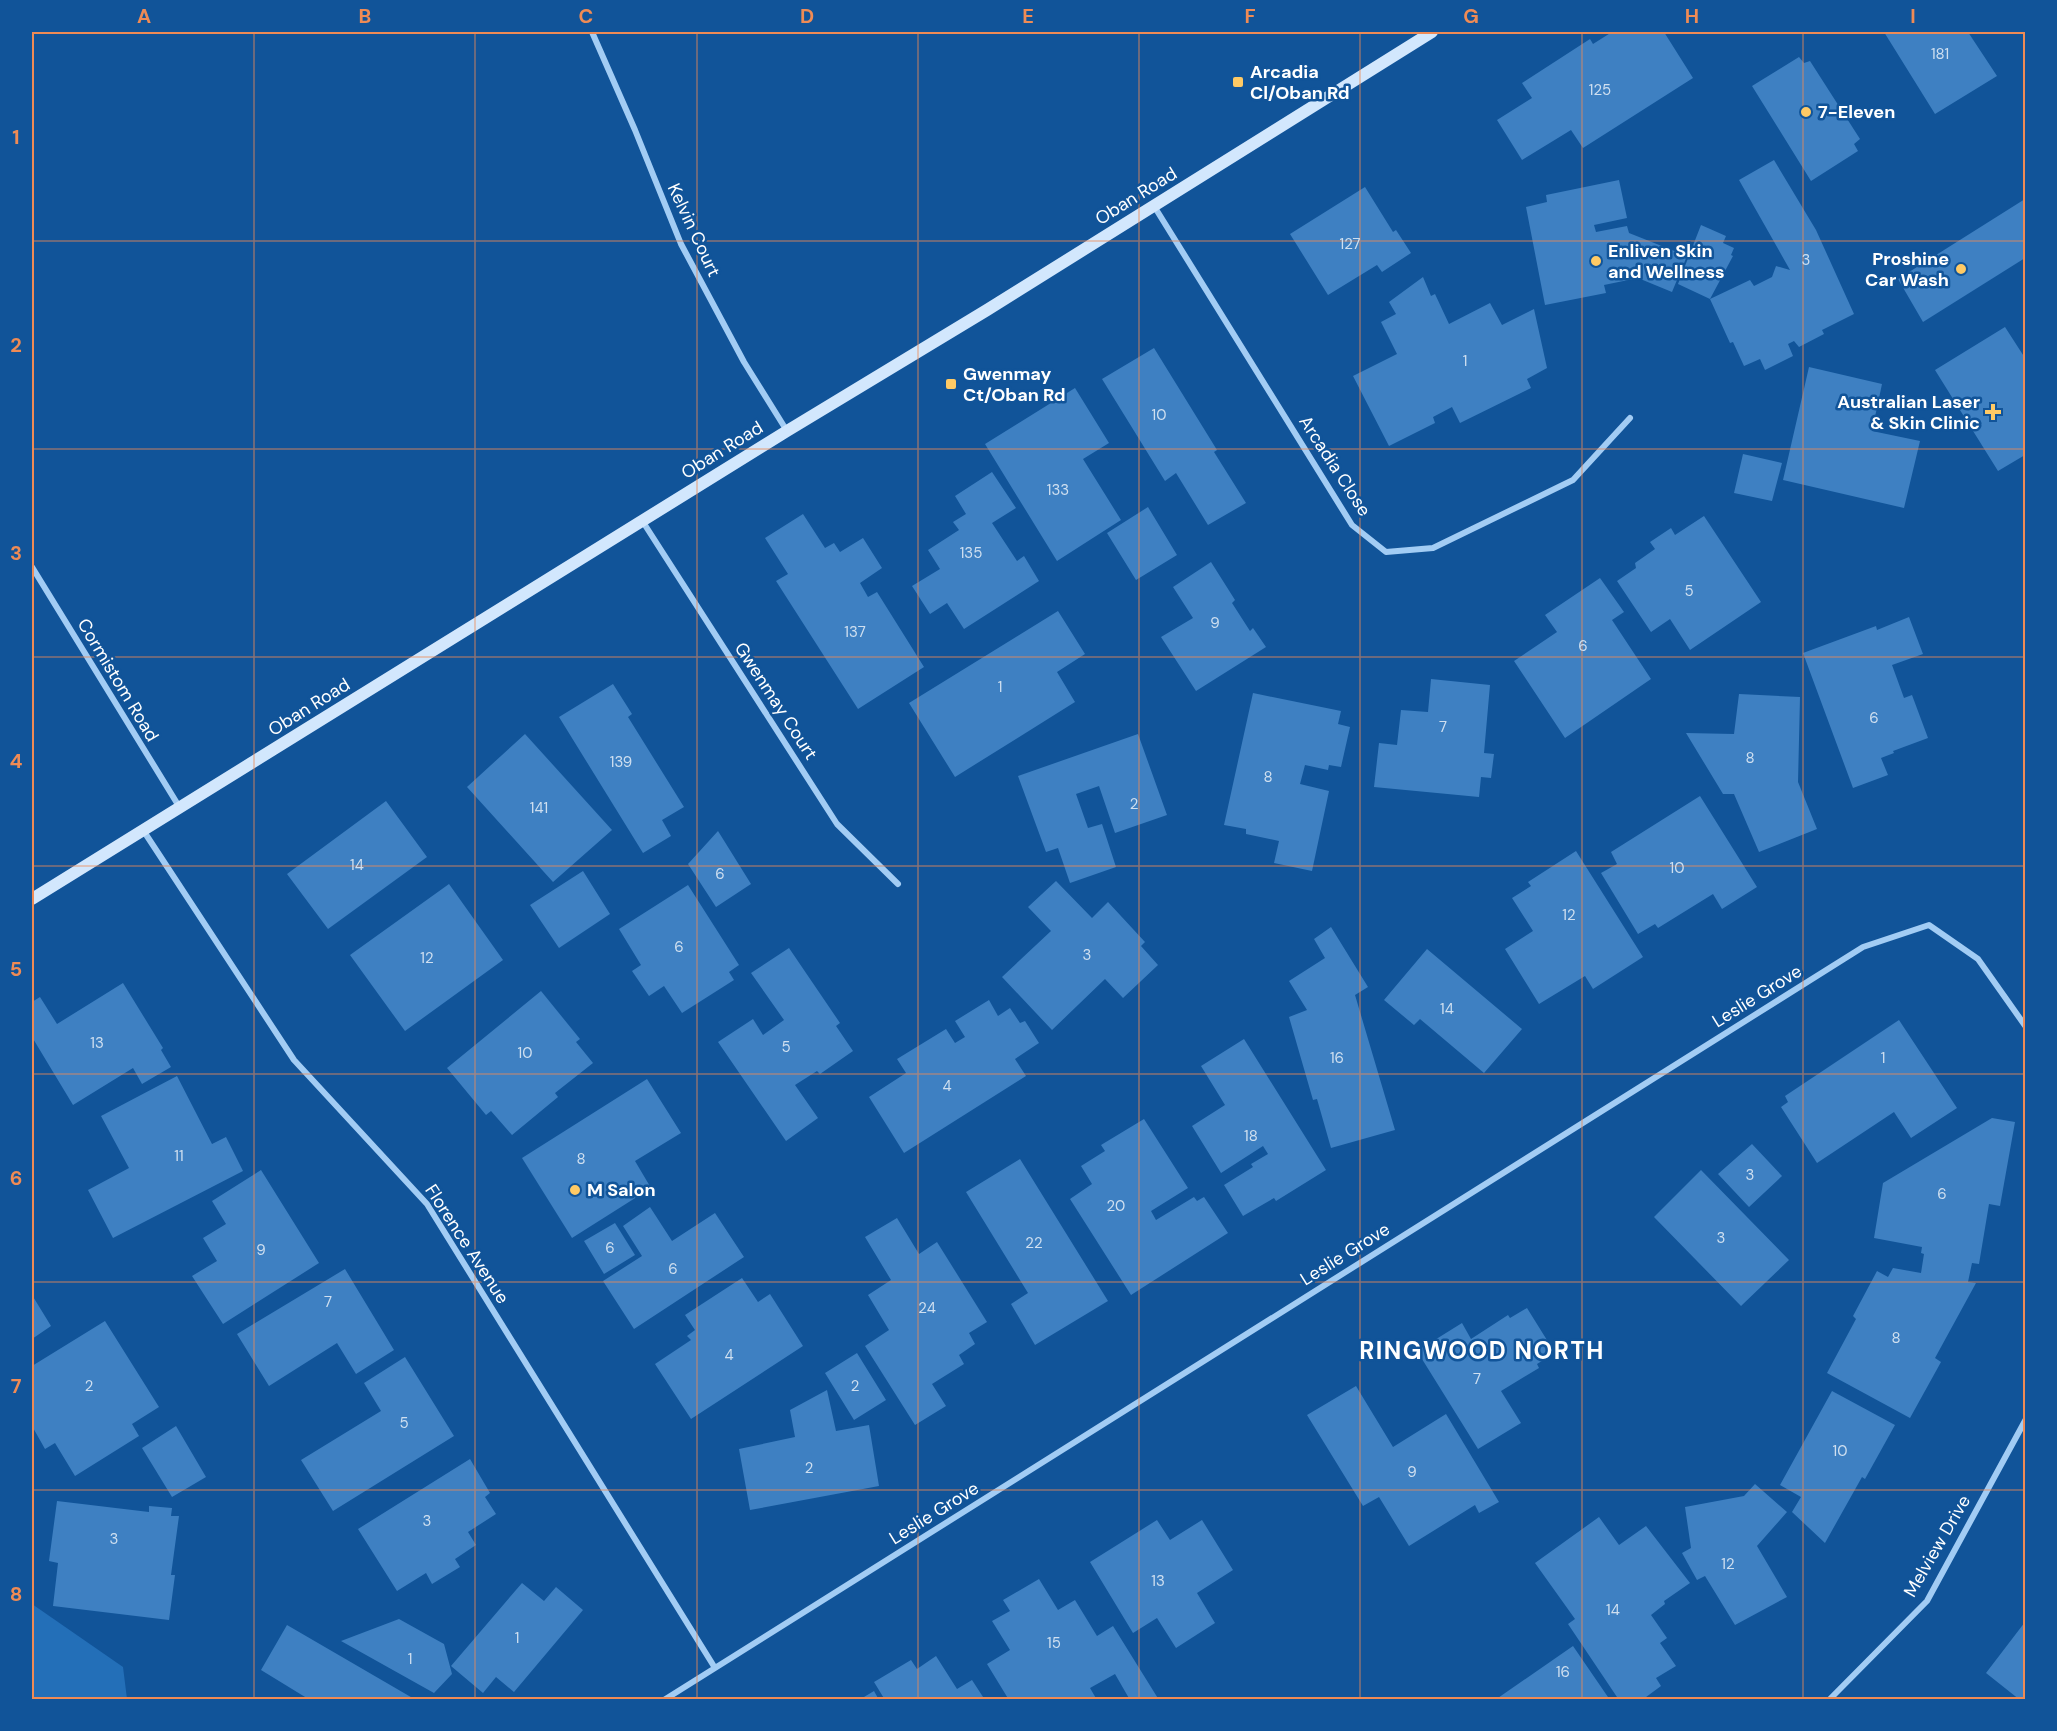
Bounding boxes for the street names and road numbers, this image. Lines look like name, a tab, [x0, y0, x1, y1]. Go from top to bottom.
street label: Oban Road	[1091, 161, 1181, 231]
street label: Kelvin Court	[662, 179, 726, 281]
street label: Arcadia Close	[1294, 411, 1376, 521]
street label: Oban Road	[677, 415, 767, 485]
street label: Cormistom Road	[72, 614, 164, 746]
street label: Gwenmay Court	[729, 638, 823, 764]
street label: Oban Road	[264, 672, 354, 742]
street label: Leslie Grove	[1708, 959, 1806, 1033]
street label: Florence Avenue	[419, 1180, 515, 1308]
street label: Leslie Grove	[1296, 1217, 1394, 1291]
street label: Leslie Grove	[885, 1476, 983, 1550]
street label: Melview Drive	[1898, 1491, 1976, 1601]

